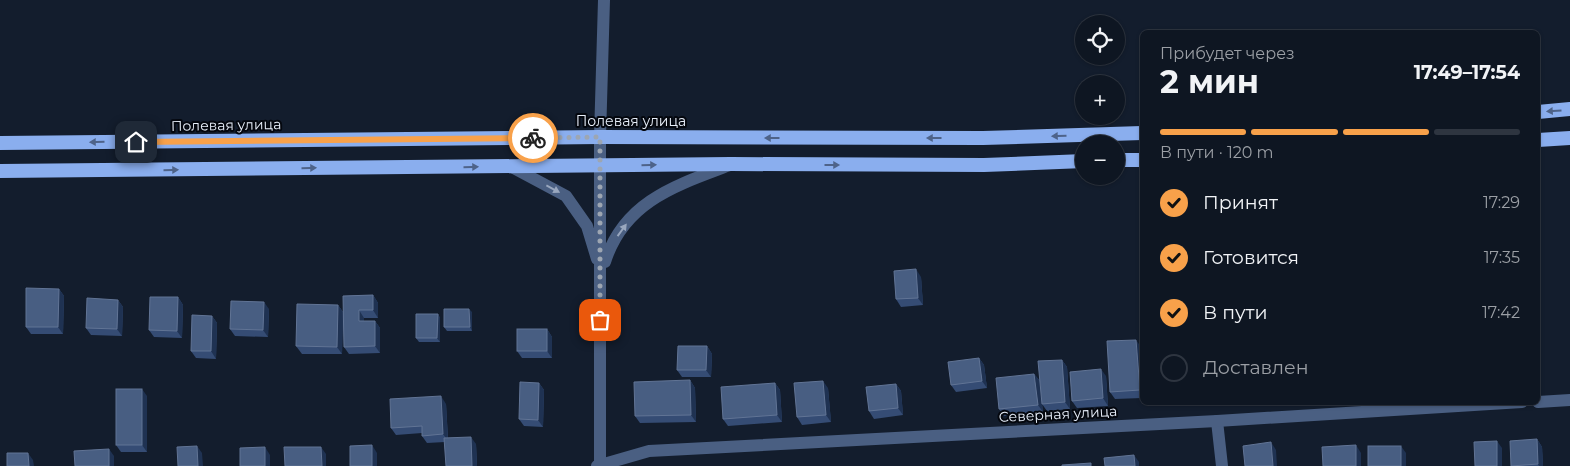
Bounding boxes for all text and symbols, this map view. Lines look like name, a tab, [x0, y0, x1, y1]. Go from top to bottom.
map controls	[1075, 15, 1125, 185]
button: locate	[1075, 15, 1125, 65]
text: Прибудет через	[1160, 44, 1295, 63]
text: 17:49–17:54	[1414, 61, 1520, 84]
text: 2 мин	[1160, 62, 1259, 101]
button: +	[1075, 75, 1125, 125]
one-way arrow	[1545, 107, 1561, 115]
street label: Полевая улица	[576, 112, 686, 130]
courier	[508, 113, 558, 163]
street label: Полевая улица	[171, 115, 281, 135]
pin	[115, 121, 157, 163]
icon: bike	[519, 124, 547, 152]
icon: home	[122, 128, 150, 156]
one-way arrow	[1051, 132, 1067, 140]
one-way arrow	[763, 134, 779, 142]
one-way arrow	[926, 134, 942, 142]
button: −	[1075, 135, 1125, 185]
one-way arrow	[88, 138, 104, 146]
text: В пути · 120 m	[1160, 143, 1273, 162]
one-way arrow	[642, 161, 658, 169]
one-way arrow	[825, 161, 841, 169]
one-way arrow	[463, 163, 479, 171]
one-way arrow	[301, 164, 317, 172]
one-way arrow	[163, 166, 179, 174]
one-way arrow	[546, 185, 559, 194]
icon: check	[1160, 189, 1188, 217]
text: Принят	[1203, 191, 1278, 214]
text: 17:29	[1483, 193, 1520, 212]
one-way arrow	[617, 223, 627, 237]
icon: check	[1160, 244, 1188, 272]
text: Готовится	[1203, 246, 1299, 269]
text: 17:35	[1484, 248, 1520, 267]
pin	[579, 299, 621, 341]
icon: check	[1160, 299, 1188, 327]
text: В пути	[1203, 301, 1268, 324]
text: 17:42	[1482, 303, 1520, 322]
icon: bag	[586, 306, 614, 334]
text: Доставлен	[1203, 356, 1309, 379]
street label: Северная улица	[998, 402, 1118, 426]

